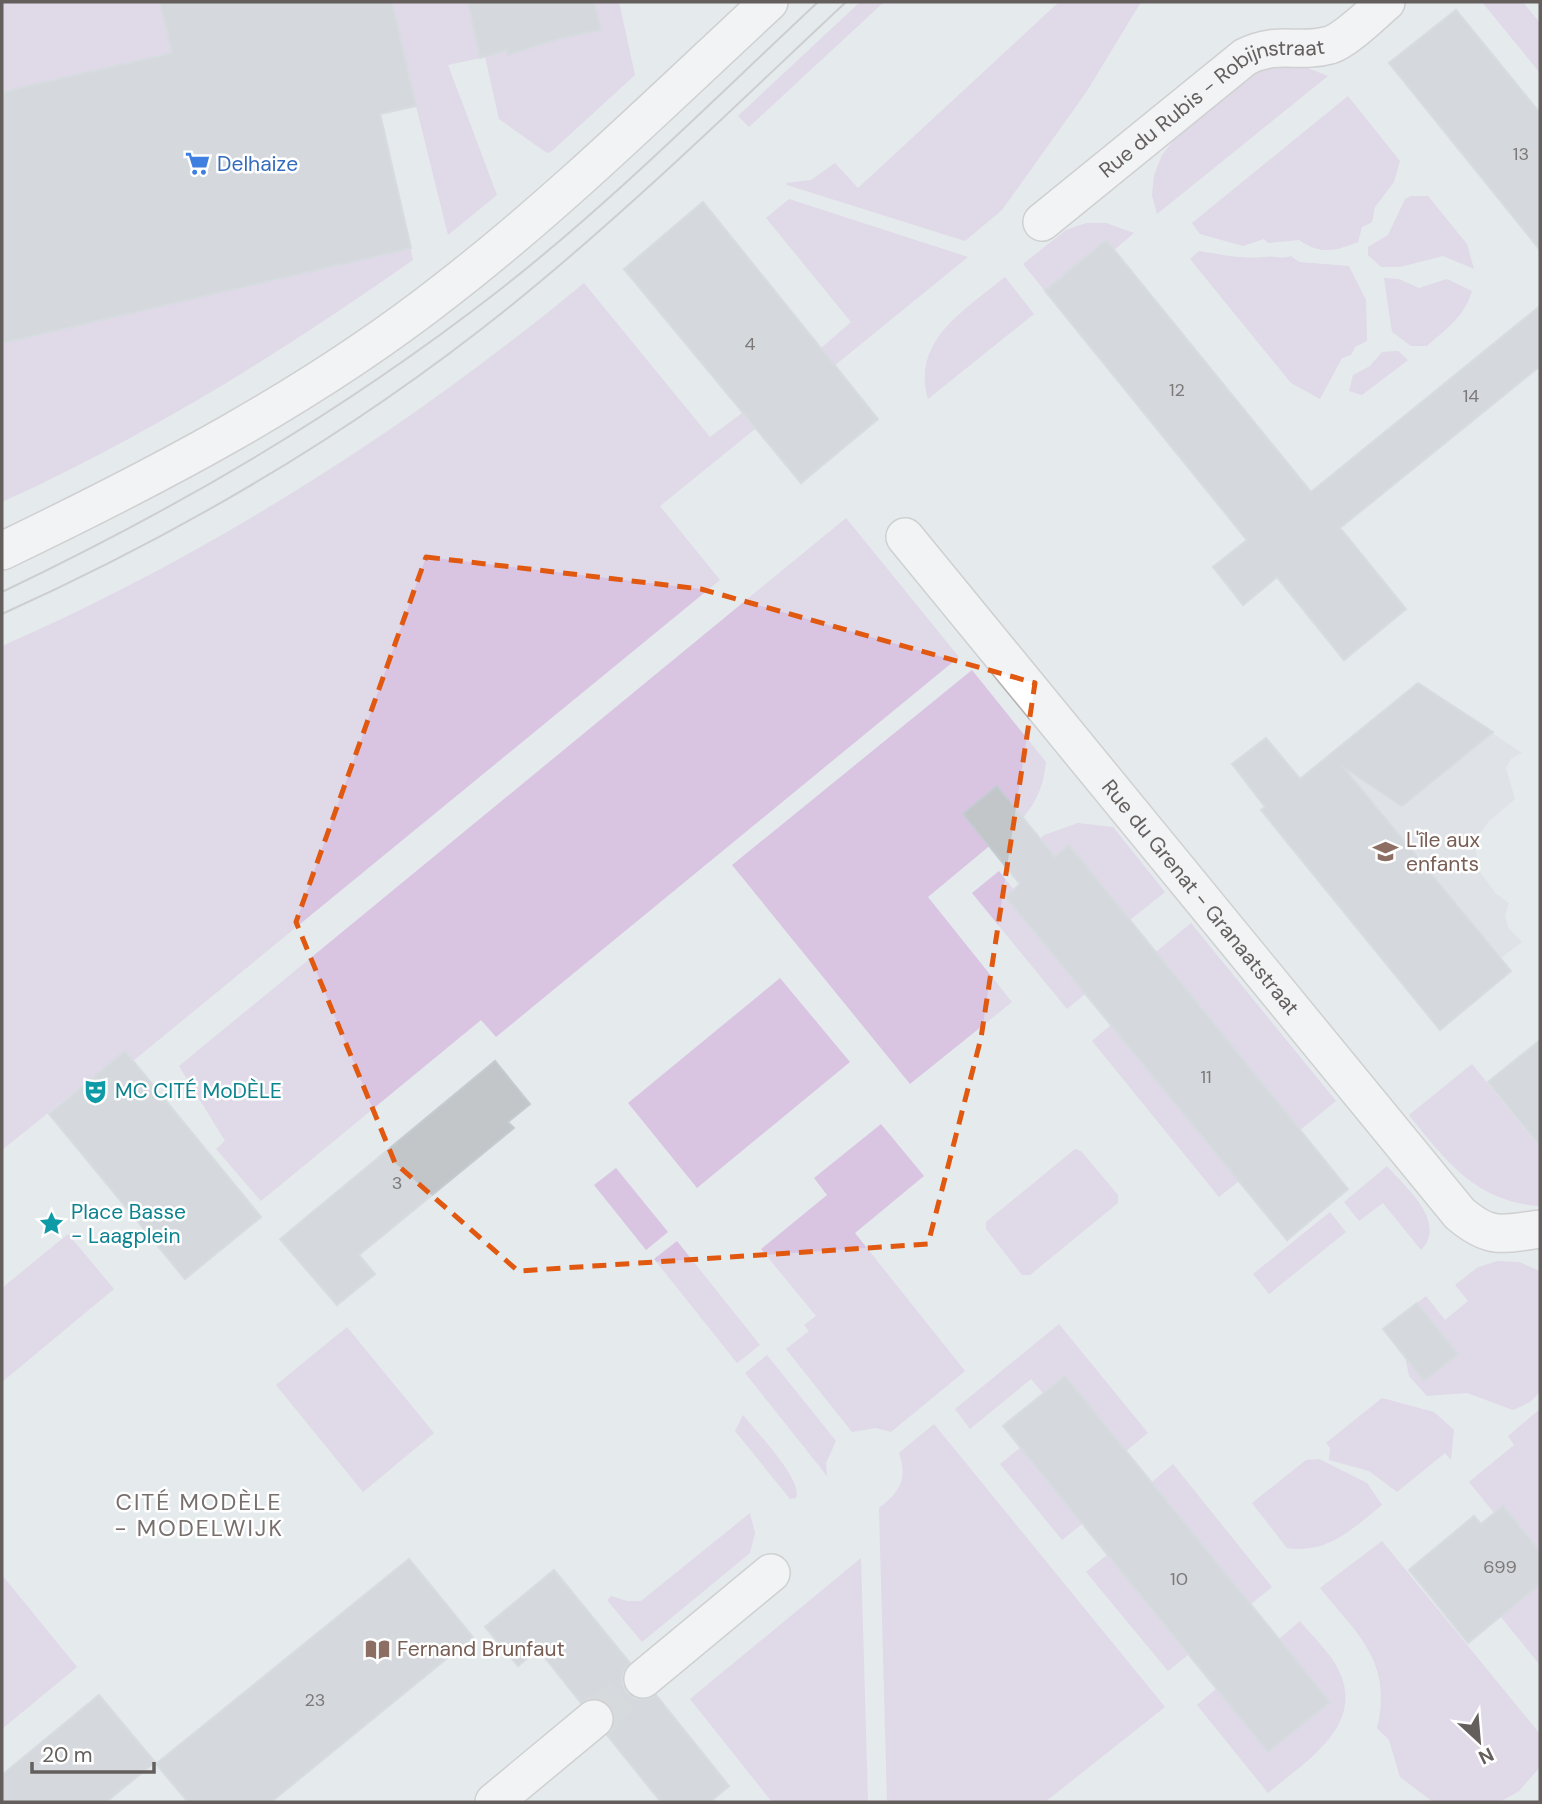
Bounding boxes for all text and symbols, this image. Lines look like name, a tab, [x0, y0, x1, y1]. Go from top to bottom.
street label: Rue du Rubis - Robijnstraat	[1093, 33, 1327, 184]
house number: 13	[1513, 142, 1529, 166]
supermarket icon: Delhaize	[183, 150, 211, 178]
place label: Delhaize	[217, 150, 298, 178]
house number: 4	[745, 332, 756, 356]
house number: 12	[1169, 378, 1185, 402]
house number: 14	[1463, 384, 1479, 408]
street label: Rue du Grenat - Granaatstraat	[1095, 774, 1305, 1021]
place label: L'île aux enfants	[1406, 826, 1480, 878]
school or university icon: L'île aux enfants	[1372, 838, 1400, 866]
house number: 11	[1200, 1065, 1212, 1089]
theatre icon: MC CITÉ MoDÈLE	[81, 1077, 109, 1105]
place label: MC CITÉ MoDÈLE	[115, 1077, 282, 1105]
house number: 3	[392, 1171, 402, 1195]
place label: Place Basse - Laagplein	[71, 1198, 186, 1250]
place icon: Place Basse - Laagplein	[37, 1210, 65, 1238]
district label: CITÉ MODÈLE - MODELWIJK	[114, 1487, 284, 1543]
house number: 699	[1483, 1555, 1517, 1579]
house number: 10	[1170, 1567, 1188, 1591]
library icon: Fernand Brunfaut	[363, 1635, 391, 1663]
place label: Fernand Brunfaut	[397, 1635, 565, 1663]
house number: 23	[304, 1688, 326, 1712]
north arrow	[1444, 1706, 1514, 1776]
scale bar	[32, 1730, 154, 1774]
text: 20 m	[42, 1741, 93, 1769]
text: N	[1475, 1742, 1498, 1770]

